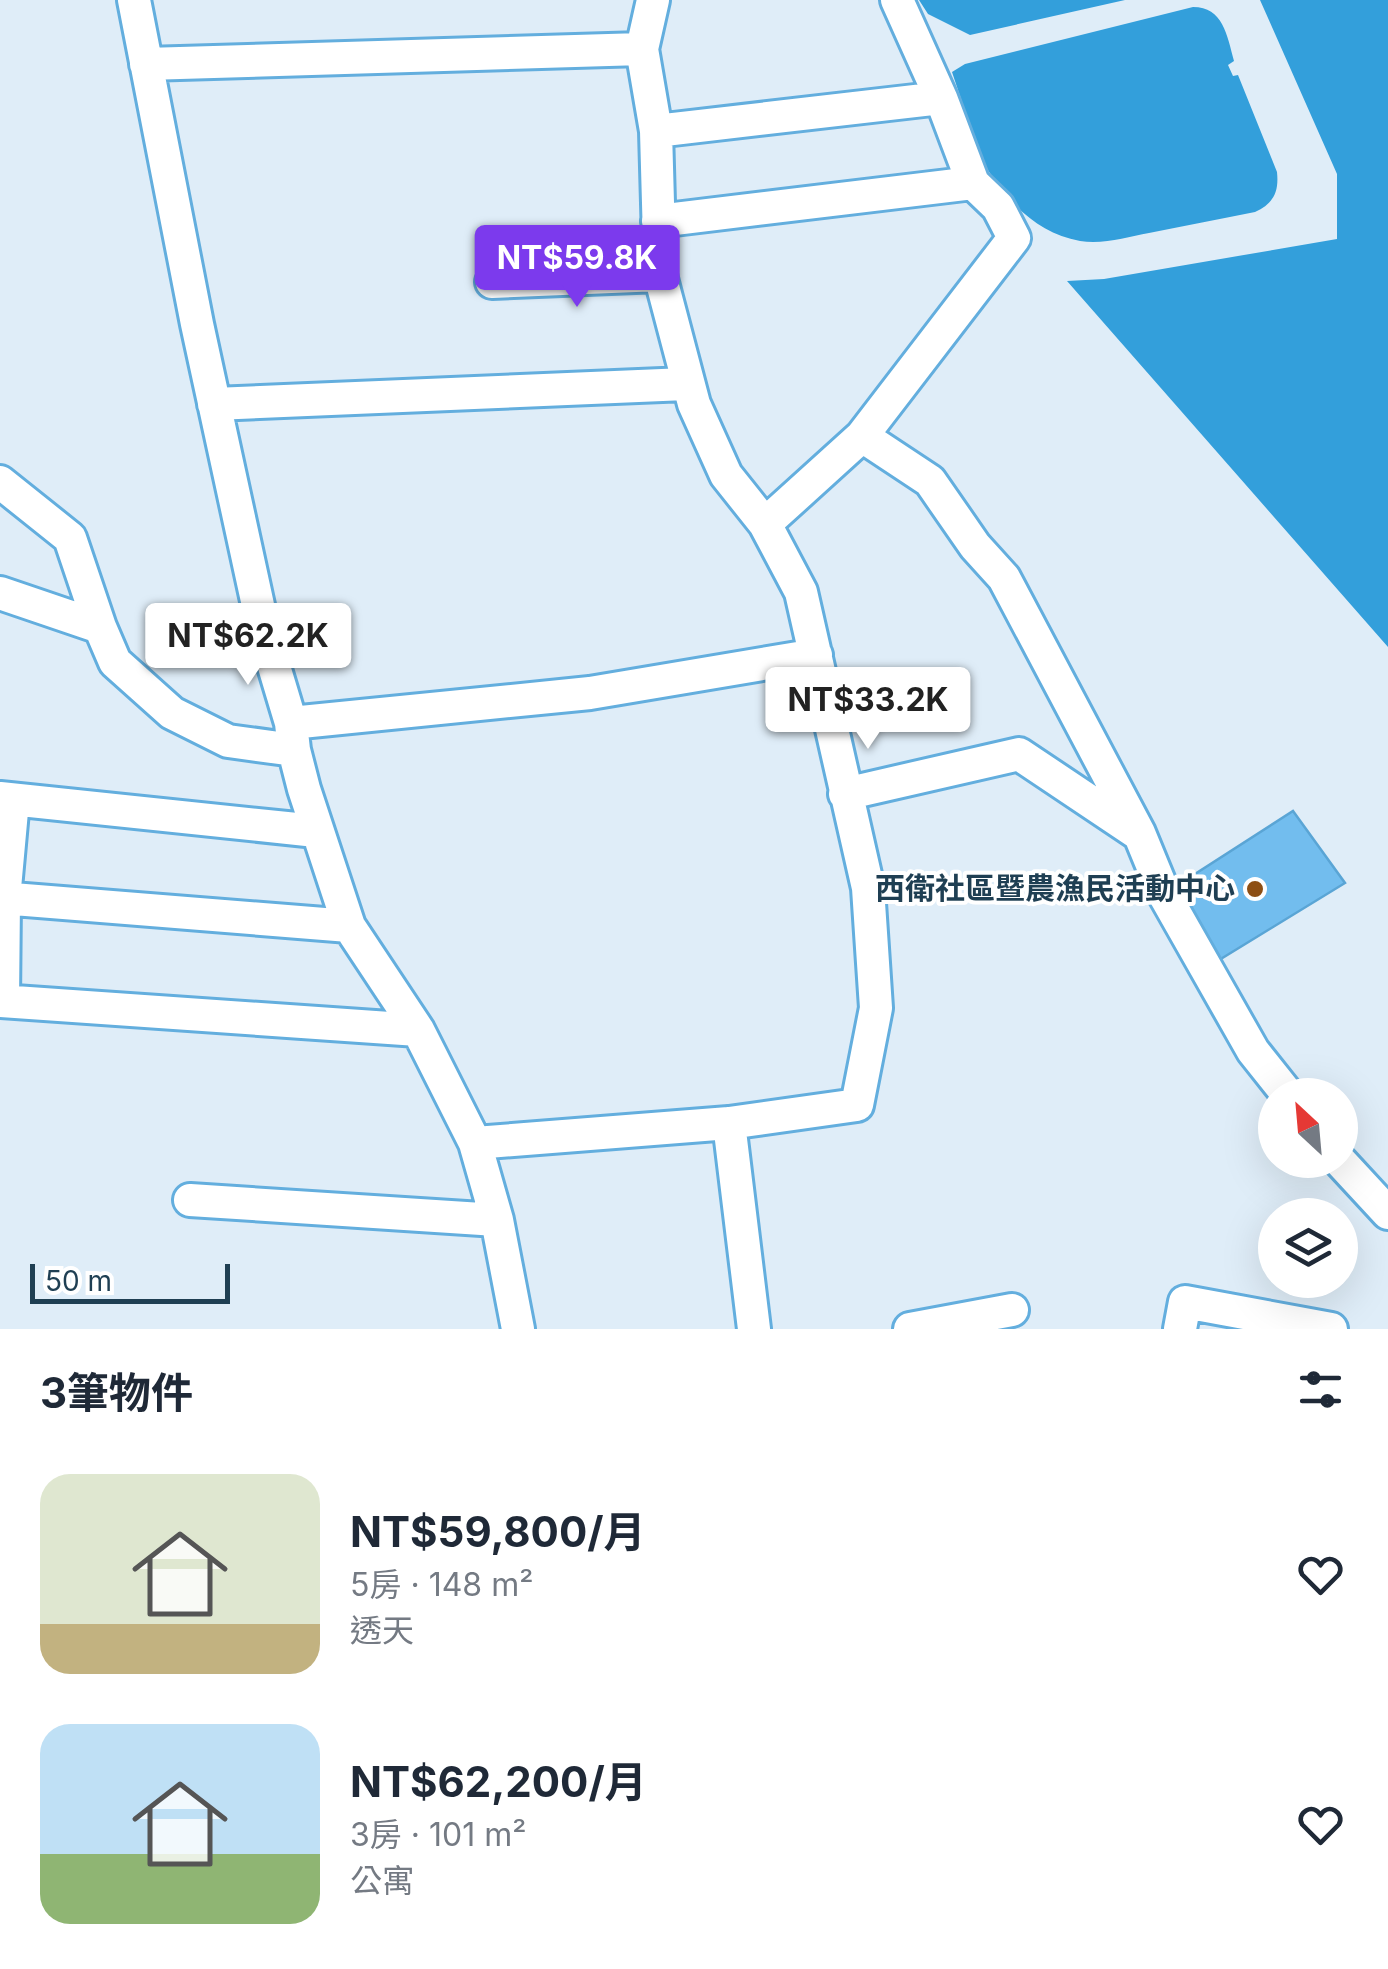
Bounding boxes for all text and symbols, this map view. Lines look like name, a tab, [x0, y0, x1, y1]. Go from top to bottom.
pin: NT$59.8K	[474, 225, 680, 310]
text: NT$59.8K	[497, 238, 657, 277]
pin: NT$62.2K	[145, 603, 351, 688]
text: NT$62.2K	[167, 616, 329, 655]
pin: NT$33.2K	[765, 667, 971, 752]
text: NT$33.2K	[787, 680, 949, 719]
place label: 西衛社區暨農漁民活動中心	[875, 870, 1235, 906]
marker: 西衛社區暨農漁民活動中心	[1244, 878, 1266, 900]
north arrow	[1258, 1078, 1358, 1178]
map controls	[1258, 1078, 1358, 1298]
button: layers	[1258, 1198, 1358, 1298]
scale bar	[30, 1259, 230, 1304]
text: 50 m	[45, 1264, 112, 1298]
icon: filters	[1293, 1362, 1348, 1417]
text: 3筆物件	[40, 1367, 193, 1418]
text: NT$59,800/月	[350, 1506, 646, 1557]
icon: home	[120, 1514, 240, 1634]
icon: heart	[1293, 1547, 1348, 1602]
text: 5房 · 148 m²	[350, 1565, 533, 1604]
text: 透天	[350, 1611, 414, 1650]
text: NT$62,200/月	[350, 1756, 647, 1807]
icon: home	[120, 1764, 240, 1884]
icon: heart	[1293, 1797, 1348, 1852]
text: 3房 · 101 m²	[350, 1815, 526, 1854]
text: 公寓	[350, 1861, 414, 1900]

